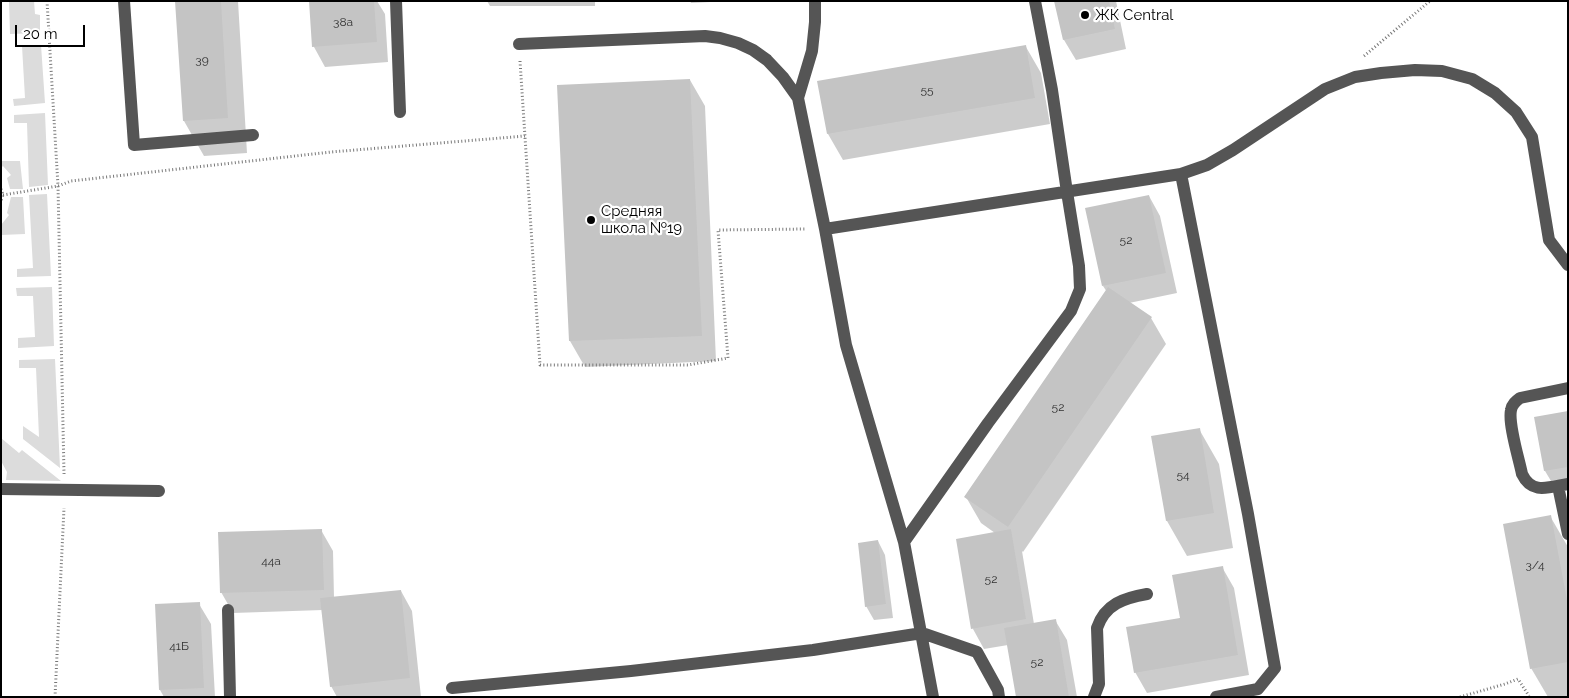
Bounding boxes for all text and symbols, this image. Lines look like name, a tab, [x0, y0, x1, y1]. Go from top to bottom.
place label: ЖК Central	[1095, 6, 1173, 24]
marker: ЖК Central	[1079, 9, 1091, 21]
scale bar	[18, 15, 88, 47]
house number: 38а	[333, 15, 353, 29]
text: 20 m	[23, 25, 58, 43]
house number: 39	[195, 53, 209, 67]
house number: 55	[920, 83, 934, 97]
place label: Средняя школа №19	[601, 202, 682, 237]
marker: Средняя школа №19	[585, 214, 597, 226]
house number: 52	[1120, 233, 1132, 247]
house number: 52	[1052, 400, 1064, 414]
house number: 54	[1176, 468, 1190, 482]
house number: 44а	[261, 554, 281, 568]
house number: 3/4	[1525, 558, 1545, 572]
house number: 52	[985, 572, 997, 586]
house number: 41Б	[169, 639, 189, 653]
house number: 52	[1031, 655, 1043, 669]

